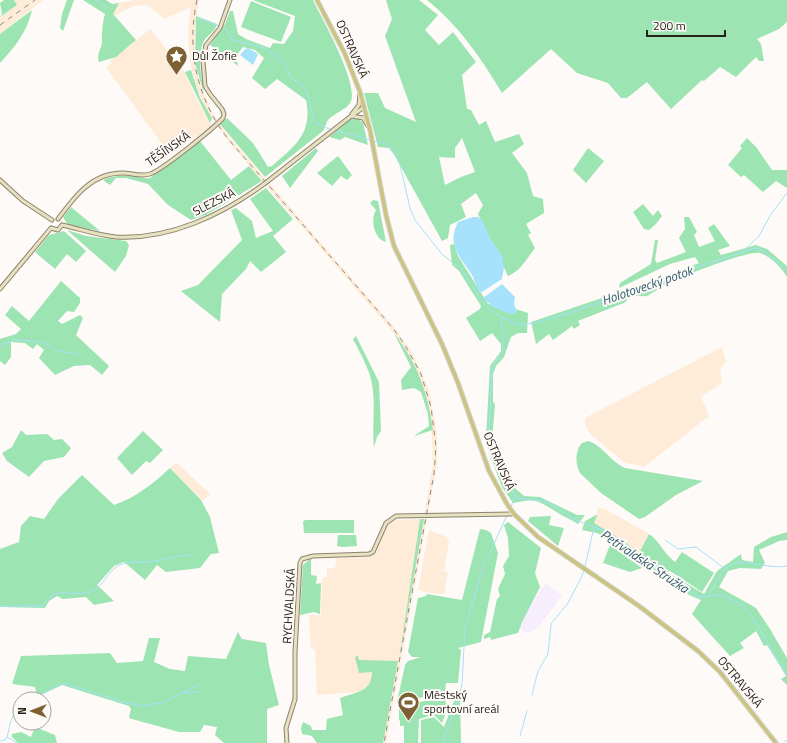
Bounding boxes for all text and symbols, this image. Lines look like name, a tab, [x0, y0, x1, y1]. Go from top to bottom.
scale bar	[647, 12, 725, 38]
text: 200 m	[653, 16, 686, 35]
street label: OSTRAVSKÁ	[331, 17, 374, 81]
place icon: Důl Žofie	[163, 43, 189, 76]
place label: Důl Žofie	[192, 46, 237, 65]
street label: TĚŠÍNSKÁ	[141, 126, 194, 171]
street label: SLEZSKÁ	[189, 183, 238, 220]
water label: Holotovecký potok	[599, 259, 697, 310]
street label: OSTRAVSKÁ	[479, 428, 520, 493]
water label: Petřvaldská Stružka	[597, 524, 694, 599]
street label: RYCHVALDSKÁ	[277, 568, 300, 644]
street label: OSTRAVSKÁ	[713, 652, 768, 712]
place label: Městský sportovní areál	[424, 685, 499, 718]
sports icon: Městský sportovní areál	[396, 689, 422, 722]
north arrow	[12, 691, 52, 731]
text: N	[14, 707, 30, 715]

